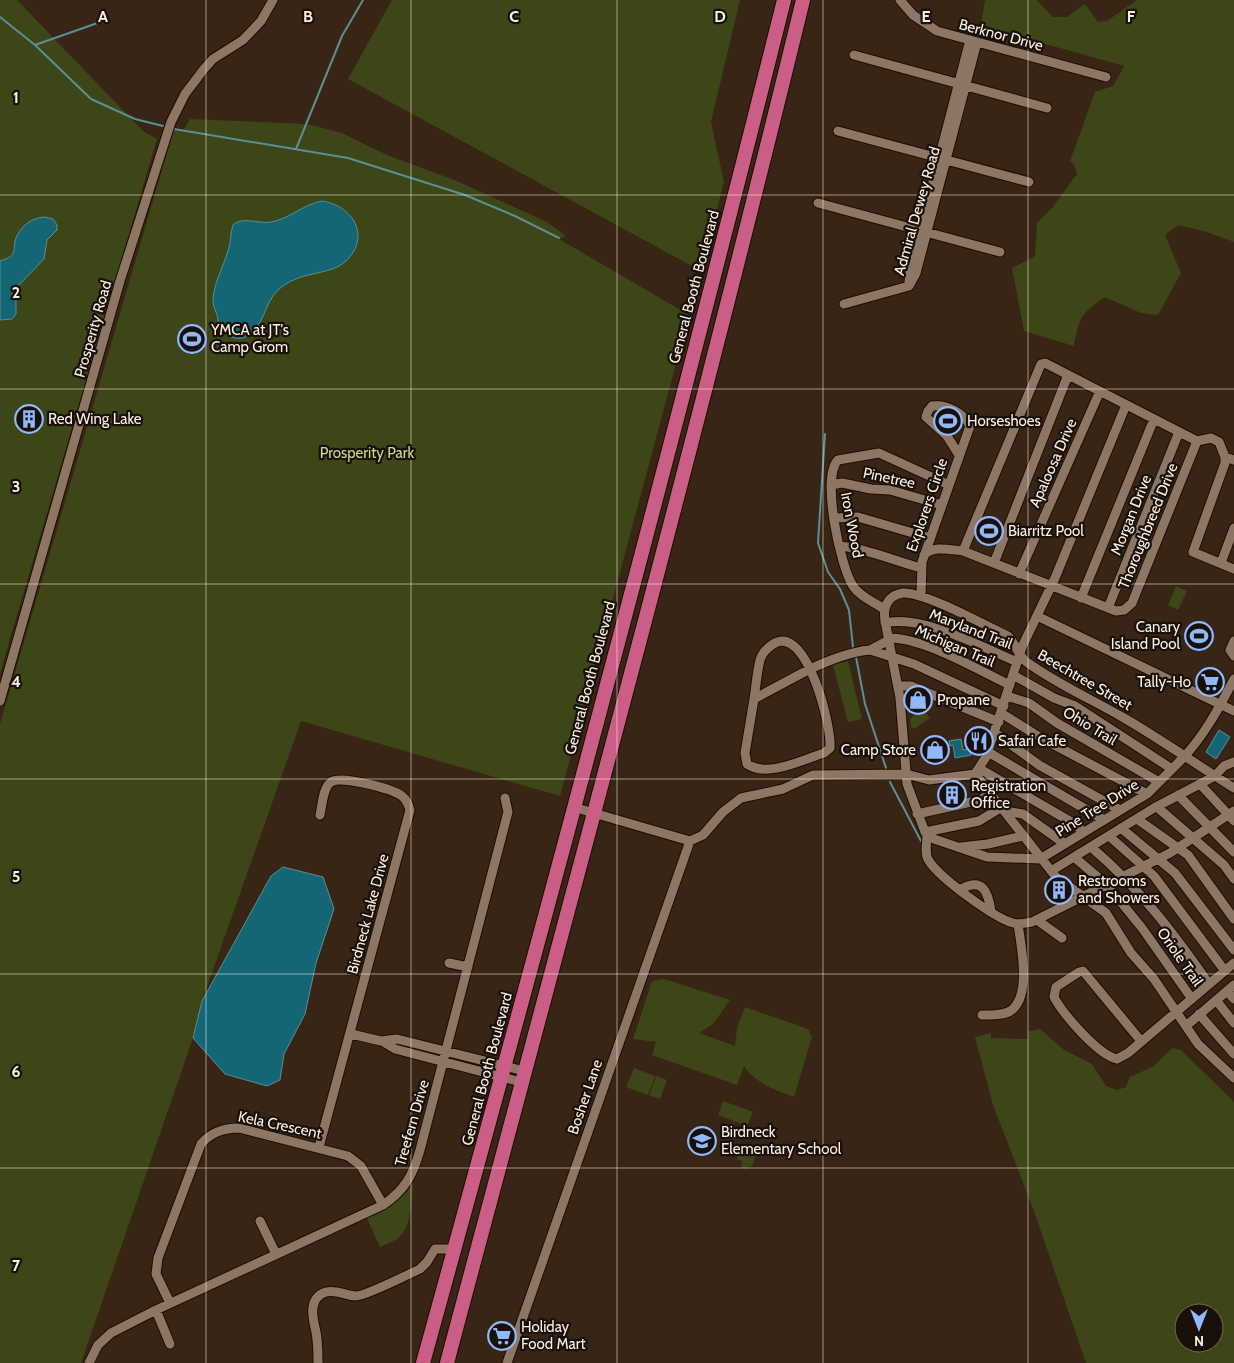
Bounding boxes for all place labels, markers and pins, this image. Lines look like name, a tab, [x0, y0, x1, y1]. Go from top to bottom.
place label: YMCA at JT's Camp Grom	[210, 321, 289, 356]
sports icon: YMCA at JT's Camp Grom	[177, 324, 207, 354]
building icon: Red Wing Lake	[14, 404, 44, 434]
sports icon: Horseshoes	[933, 406, 963, 436]
place label: Red Wing Lake	[48, 410, 142, 428]
place label: Horseshoes	[967, 412, 1041, 430]
sports icon: Biarritz Pool	[974, 516, 1004, 546]
place label: Biarritz Pool	[1008, 522, 1084, 540]
place label: Canary Island Pool	[1111, 618, 1180, 653]
sports icon: Canary Island Pool	[1184, 621, 1214, 651]
supermarket icon: Tally-Ho	[1195, 667, 1225, 697]
place label: Tally-Ho	[1137, 673, 1191, 691]
shop icon: Propane	[903, 685, 933, 715]
place label: Propane	[937, 691, 990, 709]
restaurant icon: Safari Cafe	[964, 726, 994, 756]
place label: Safari Cafe	[998, 732, 1066, 750]
shop icon: Camp Store	[920, 735, 950, 765]
place label: Camp Store	[841, 741, 916, 759]
place label: Registration Office	[971, 777, 1046, 812]
building icon: Registration Office	[937, 780, 967, 810]
place label: Restrooms and Showers	[1078, 872, 1160, 907]
building icon: Restrooms and Showers	[1044, 875, 1074, 905]
place label: Birdneck Elementary School	[721, 1123, 842, 1158]
school or university icon: Birdneck Elementary School	[687, 1126, 717, 1156]
place label: Holiday Food Mart	[521, 1318, 585, 1353]
supermarket icon: Holiday Food Mart	[487, 1321, 517, 1351]

